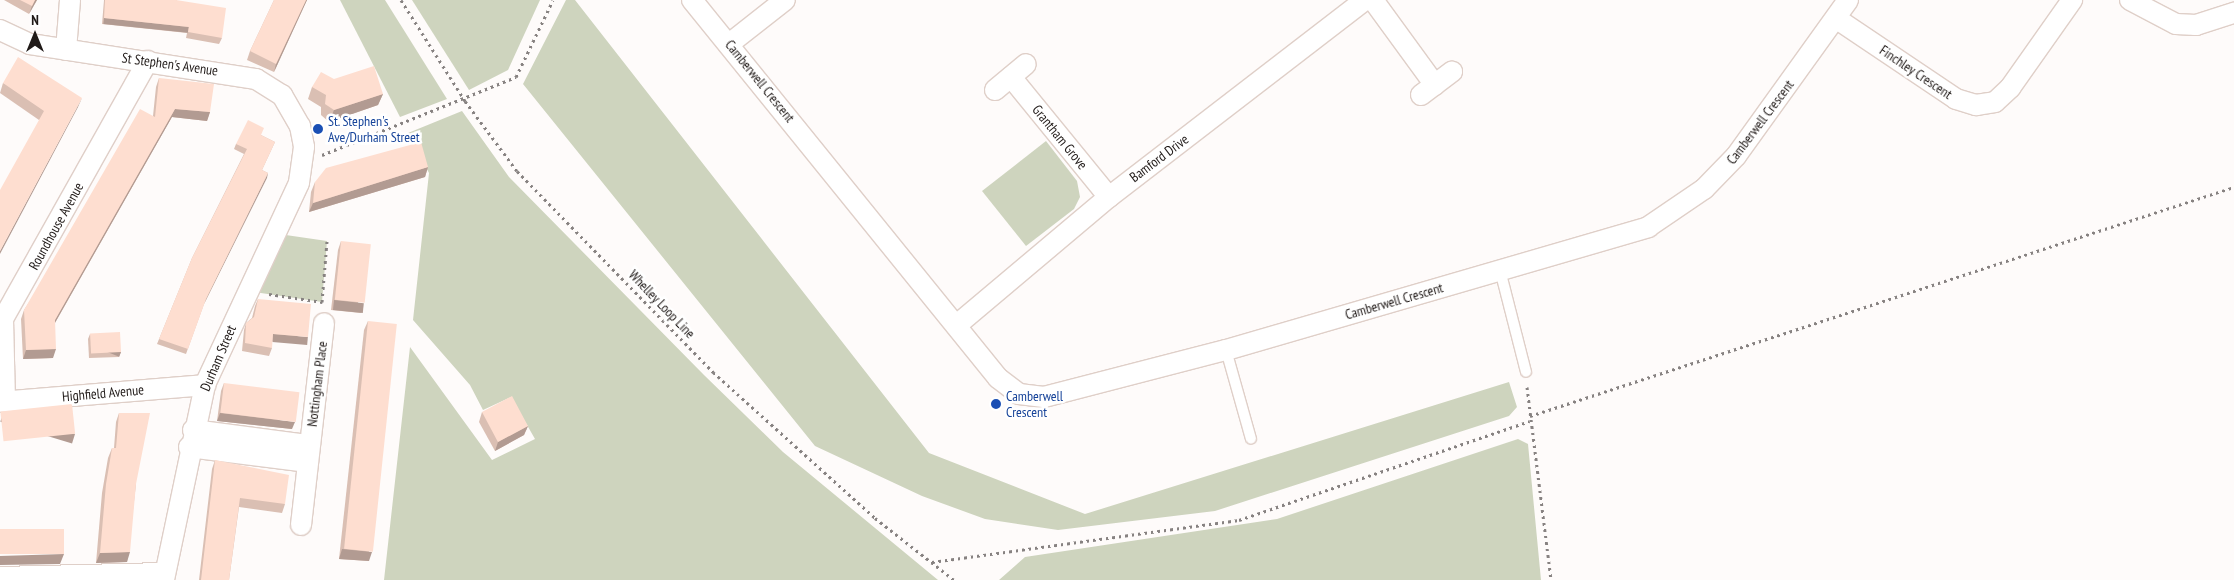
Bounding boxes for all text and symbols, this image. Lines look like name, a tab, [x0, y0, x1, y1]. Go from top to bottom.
north arrow	[10, 10, 60, 60]
text: N	[31, 11, 39, 29]
street label: Camberwell Crescent	[722, 36, 798, 126]
street label: Finchley Crescent	[1876, 41, 1956, 103]
street label: St Stephen's Avenue	[121, 49, 219, 79]
street label: Camberwell Crescent	[1723, 77, 1797, 167]
street label: Grantham Grove	[1029, 101, 1091, 173]
place label: St. Stephen's Ave/Durham Street	[328, 113, 420, 146]
marker: St. Stephen's Ave/Durham Street	[312, 123, 324, 135]
street label: Bamford Drive	[1126, 130, 1192, 186]
street label: Roundhouse Avenue	[25, 179, 87, 273]
street label: Whelley Loop Line	[625, 266, 699, 342]
street label: Camberwell Crescent	[1343, 279, 1445, 323]
street label: Durham Street	[197, 322, 239, 394]
street label: Nottingham Place	[303, 340, 331, 428]
street label: Highfield Avenue	[61, 381, 145, 405]
place label: Camberwell Crescent	[1006, 388, 1063, 421]
marker: Camberwell Crescent	[990, 398, 1002, 410]

